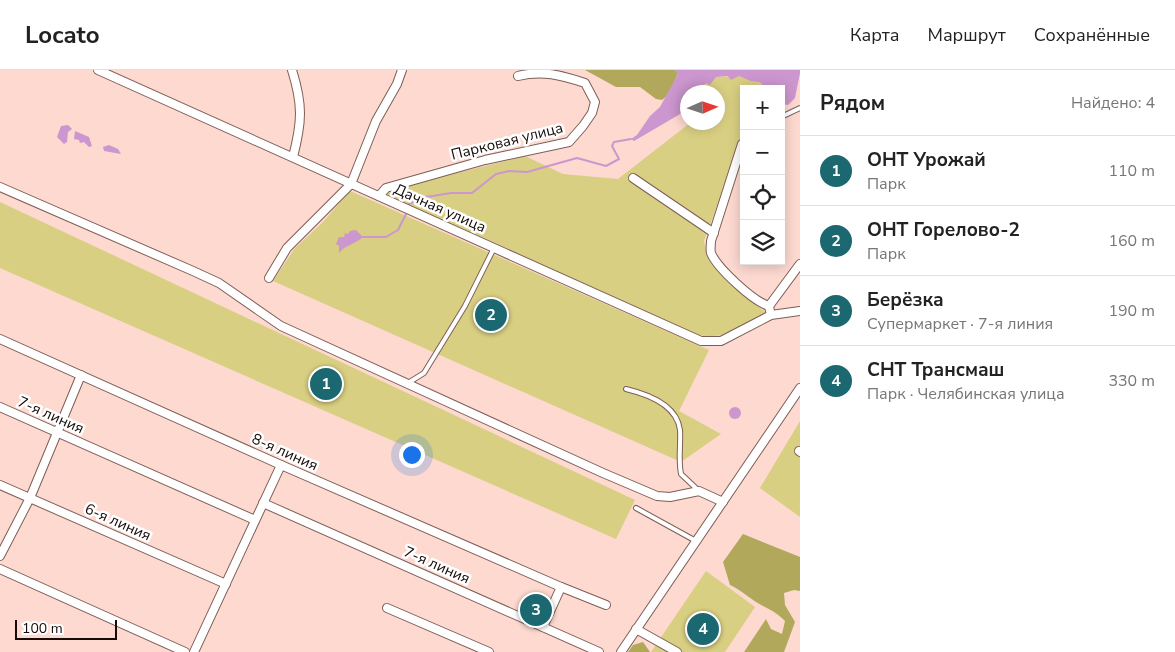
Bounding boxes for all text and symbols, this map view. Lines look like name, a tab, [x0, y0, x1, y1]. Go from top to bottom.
text: Locato	[25, 19, 100, 51]
text: Карта	[850, 23, 900, 47]
text: Маршрут	[928, 23, 1006, 47]
text: Сохранённые	[1034, 23, 1150, 47]
north arrow	[680, 85, 725, 130]
map controls	[740, 85, 785, 265]
button: +	[740, 85, 785, 130]
text: Рядом	[820, 89, 885, 117]
text: Найдено: 4	[1071, 92, 1155, 114]
street label: Парковая улица	[449, 117, 565, 165]
button: −	[740, 130, 785, 175]
text: ОНТ Урожай	[867, 147, 986, 173]
text: 1	[831, 160, 841, 182]
text: 110 m	[1108, 160, 1155, 182]
text: Парк	[867, 173, 906, 195]
button: locate	[740, 175, 785, 220]
street label: Дачная улица	[391, 179, 489, 237]
text: ОНТ Горелово-2	[867, 217, 1020, 243]
button: layers	[740, 220, 785, 265]
text: 2	[831, 230, 841, 252]
text: 160 m	[1108, 230, 1155, 252]
text: Парк	[867, 243, 906, 265]
text: Берёзка	[867, 287, 944, 313]
pin: 2	[475, 296, 507, 334]
text: 3	[831, 300, 841, 322]
text: 190 m	[1108, 300, 1155, 322]
text: Супермаркет · 7-я линия	[867, 313, 1053, 335]
text: СНТ Трансмаш	[867, 357, 1004, 383]
pin: 1	[310, 365, 342, 403]
text: 4	[831, 370, 841, 392]
text: 330 m	[1108, 370, 1155, 392]
text: Парк · Челябинская улица	[867, 383, 1065, 405]
street label: 7-я линия	[15, 392, 87, 438]
street label: 8-я линия	[249, 429, 321, 475]
your location	[399, 442, 425, 468]
street label: 6-я линия	[82, 499, 154, 545]
street label: 7-я линия	[401, 542, 473, 588]
pin: 3	[520, 591, 552, 629]
pin: 4	[687, 610, 719, 648]
scale bar	[15, 617, 118, 640]
text: 100 m	[22, 619, 63, 638]

